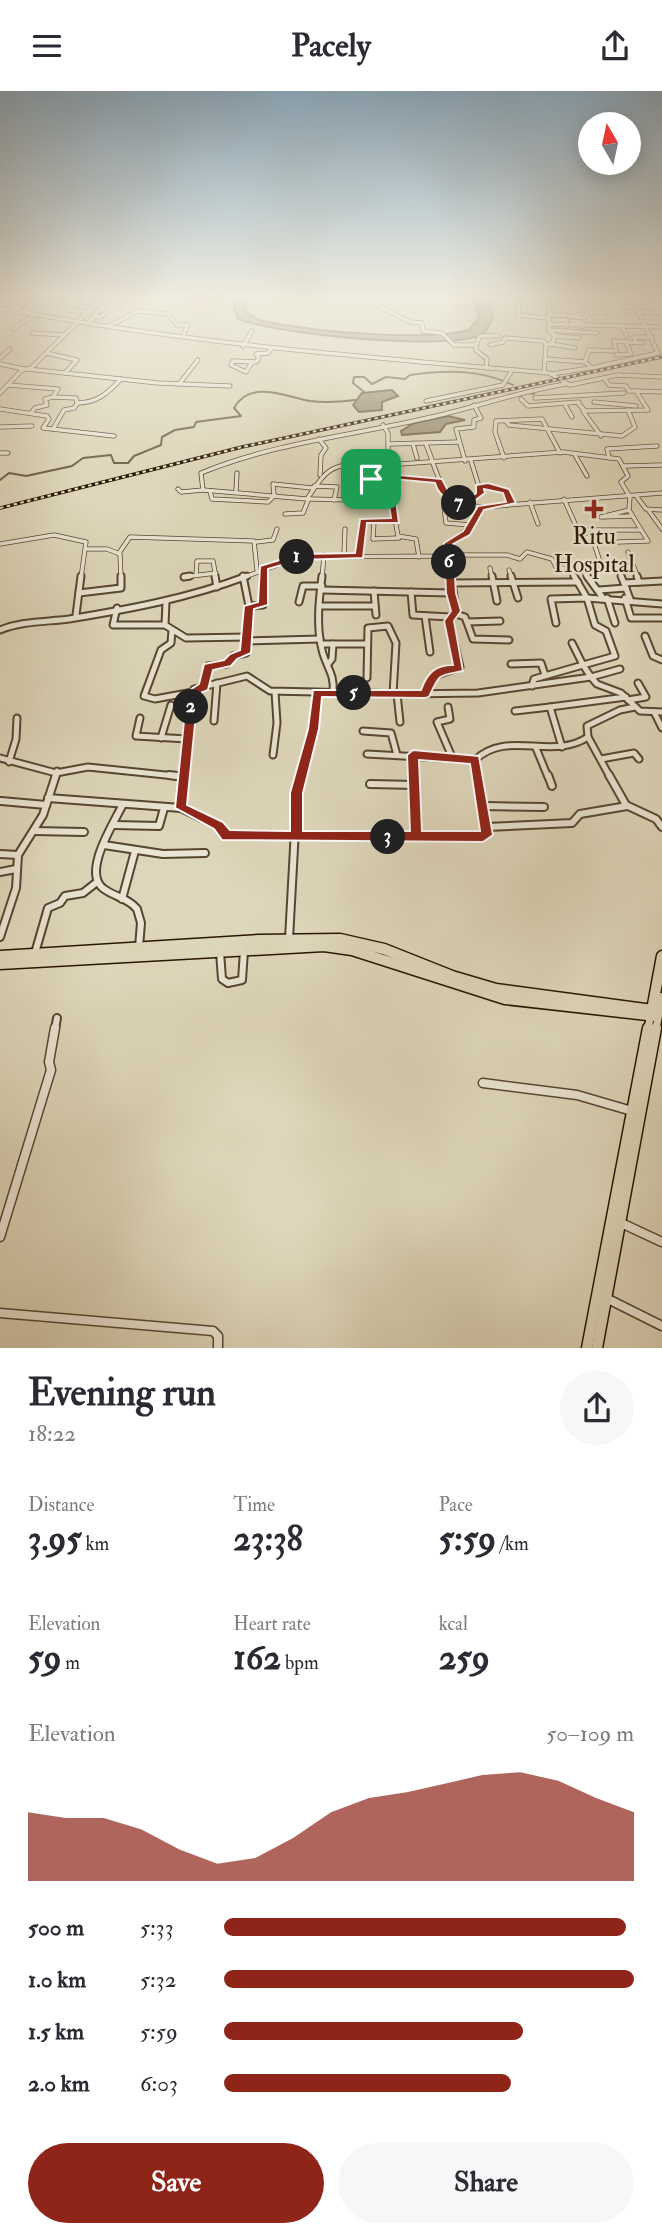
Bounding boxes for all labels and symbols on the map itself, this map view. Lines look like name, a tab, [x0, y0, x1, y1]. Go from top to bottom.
north arrow	[578, 112, 640, 175]
pin	[341, 449, 401, 509]
pin: 7	[442, 485, 476, 521]
marker: Ritu Hospital	[584, 499, 604, 519]
place label: Ritu Hospital	[553, 521, 635, 580]
pin: 1	[280, 539, 314, 575]
pin: 6	[432, 545, 466, 580]
pin: 5	[336, 675, 372, 711]
pin: 2	[174, 689, 208, 725]
pin: 3	[370, 819, 406, 855]

